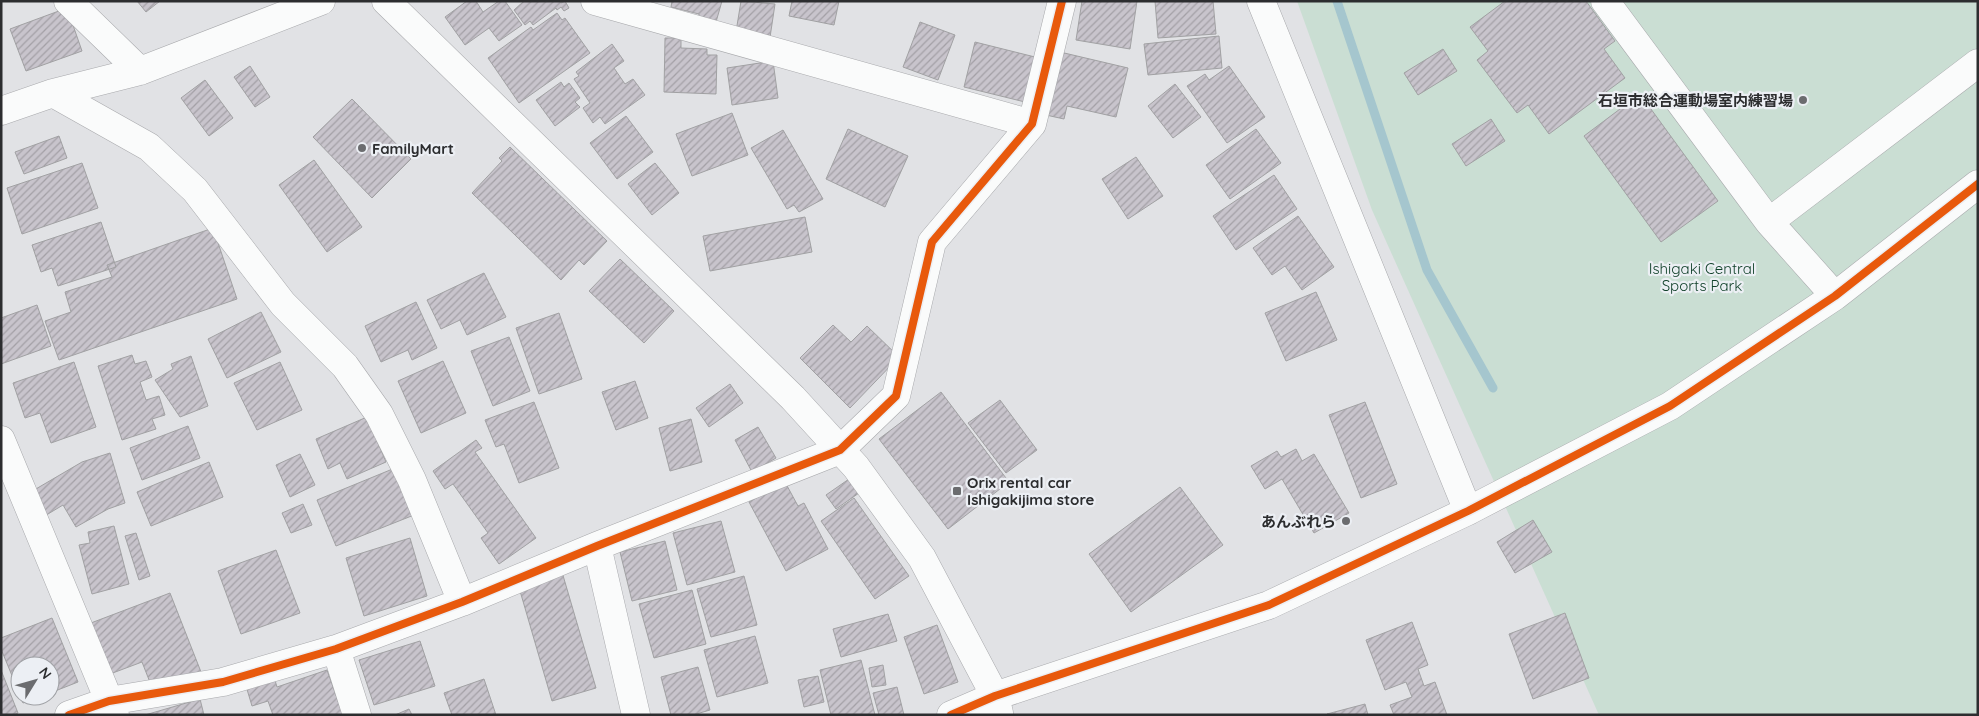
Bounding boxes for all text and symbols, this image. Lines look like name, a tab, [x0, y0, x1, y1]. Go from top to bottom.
place label: 石垣市総合運動場室内練習場	[1598, 91, 1793, 110]
marker: 石垣市総合運動場室内練習場	[1797, 94, 1809, 106]
place label: FamilyMart	[372, 139, 454, 158]
marker: FamilyMart	[356, 142, 368, 154]
park label: Ishigaki Central Sports Park	[1649, 259, 1755, 295]
place label: Orix rental car Ishigakijima store	[967, 473, 1095, 509]
marker: Orix rental car Ishigakijima store	[951, 485, 963, 497]
place label: あんぶれら	[1261, 512, 1336, 531]
marker: あんぶれら	[1340, 515, 1352, 527]
north arrow	[10, 656, 60, 706]
text: N	[35, 664, 56, 683]

